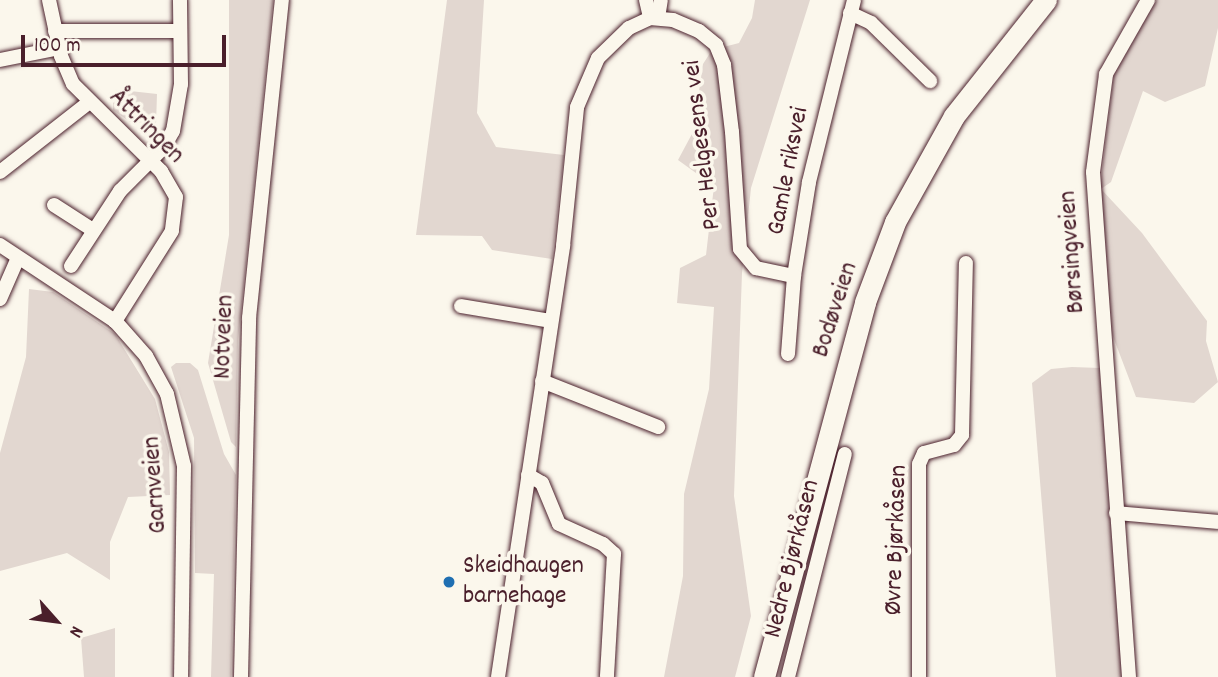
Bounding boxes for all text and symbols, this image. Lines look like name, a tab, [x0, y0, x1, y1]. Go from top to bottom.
scale bar	[24, 21, 229, 65]
text: 100 m	[34, 32, 81, 62]
street label: Per Helgesens vei	[677, 58, 729, 232]
street label: Åttringen	[102, 83, 190, 171]
street label: Gamle riksvei	[761, 104, 817, 238]
street label: Børsingveien	[1053, 189, 1093, 315]
street label: Bodøveien	[806, 259, 866, 361]
street label: Notveien	[208, 294, 242, 380]
street label: Garnveien	[137, 435, 175, 535]
street label: Øvre Bjørkåsen	[879, 464, 915, 616]
street label: Nedre Bjørkåsen	[758, 477, 828, 641]
place label: Skeidhaugen barnehage	[463, 551, 584, 612]
marker: Skeidhaugen barnehage	[441, 574, 457, 590]
north arrow	[21, 586, 91, 656]
text: N	[61, 621, 89, 642]

